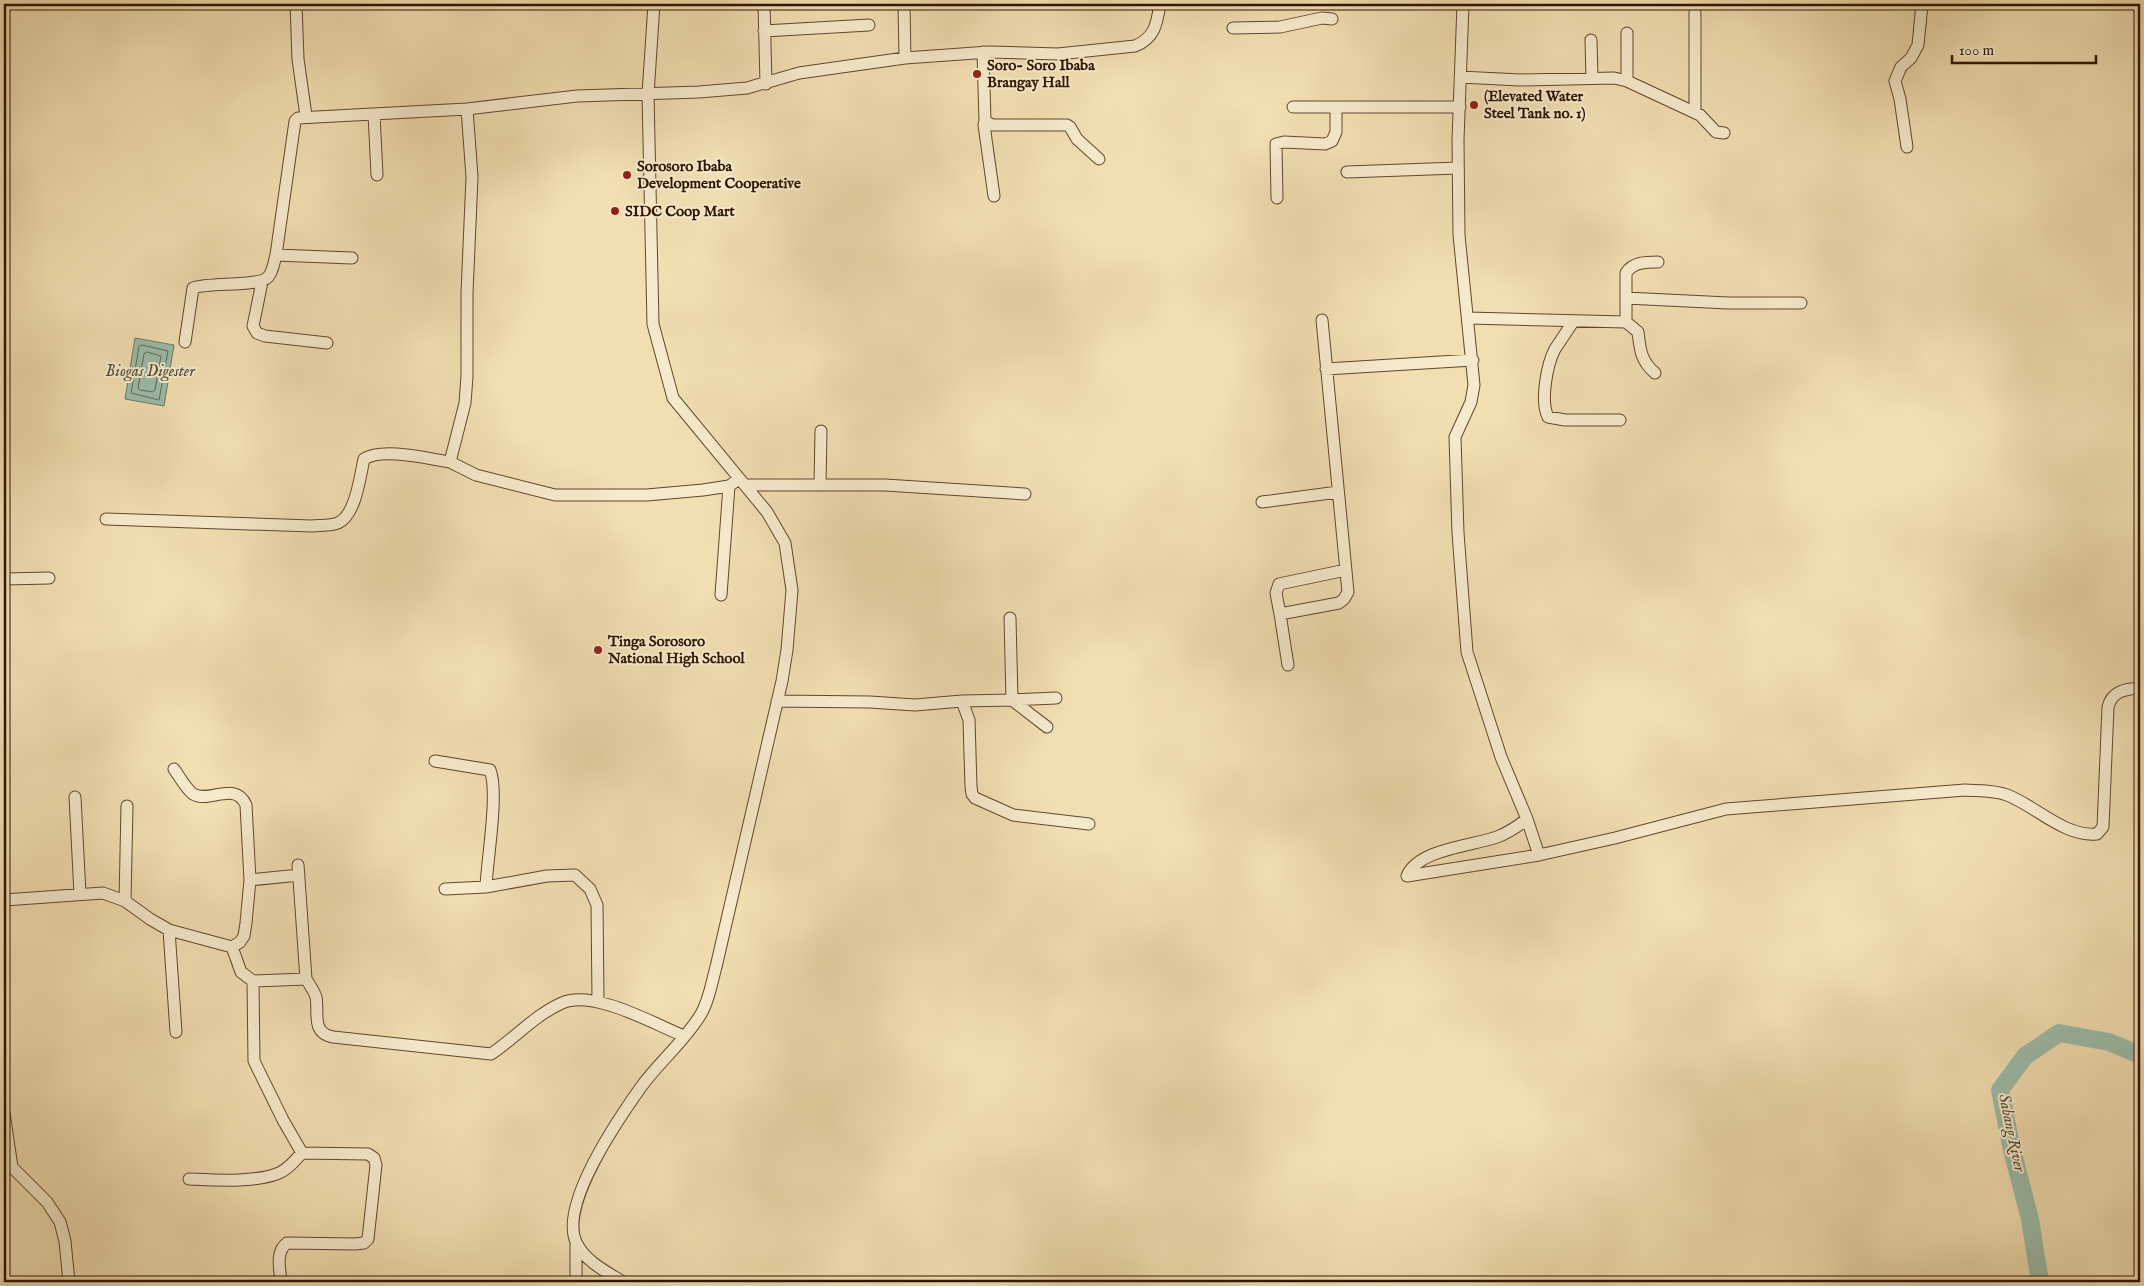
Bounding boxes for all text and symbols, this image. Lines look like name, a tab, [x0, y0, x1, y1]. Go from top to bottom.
scale bar	[1952, 32, 2095, 64]
text: 100 m	[1959, 41, 1995, 60]
place label: Soro- Soro Ibaba Brangay Hall	[987, 56, 1095, 92]
marker: Soro- Soro Ibaba Brangay Hall	[971, 68, 983, 80]
place label: (Elevated Water Steel Tank no. 1)	[1484, 87, 1586, 123]
marker: (Elevated Water Steel Tank no. 1)	[1468, 99, 1480, 111]
place label: Sorosoro Ibaba Development Cooperative	[637, 157, 801, 193]
marker: Sorosoro Ibaba Development Cooperative	[621, 169, 633, 181]
place label: SIDC Coop Mart	[625, 202, 736, 221]
marker: SIDC Coop Mart	[609, 205, 621, 217]
water label: Biogas Digester	[105, 362, 196, 382]
place label: Tinga Sorosoro National High School	[607, 632, 745, 668]
marker: Tinga Sorosoro National High School	[592, 644, 604, 656]
water label: Sabang River	[1993, 1092, 2029, 1175]

